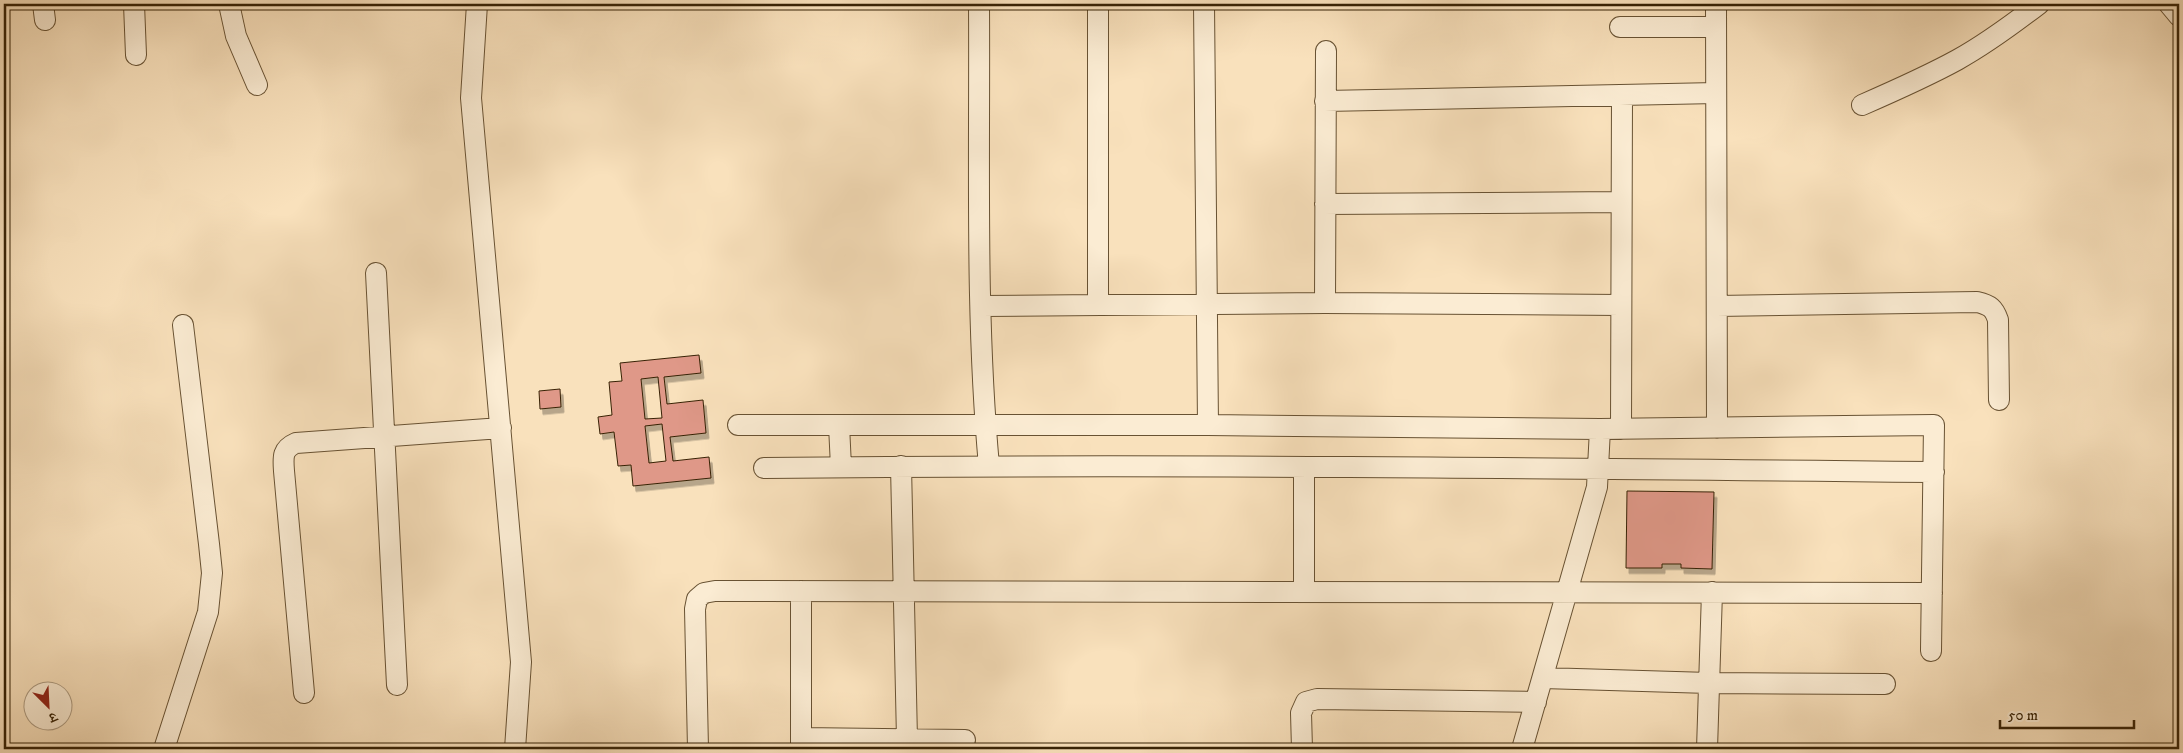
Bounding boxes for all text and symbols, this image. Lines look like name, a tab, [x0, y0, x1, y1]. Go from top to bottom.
north arrow	[22, 680, 72, 730]
scale bar	[2000, 698, 2134, 730]
text: 50 m	[2008, 706, 2038, 725]
text: उ	[45, 707, 61, 727]

